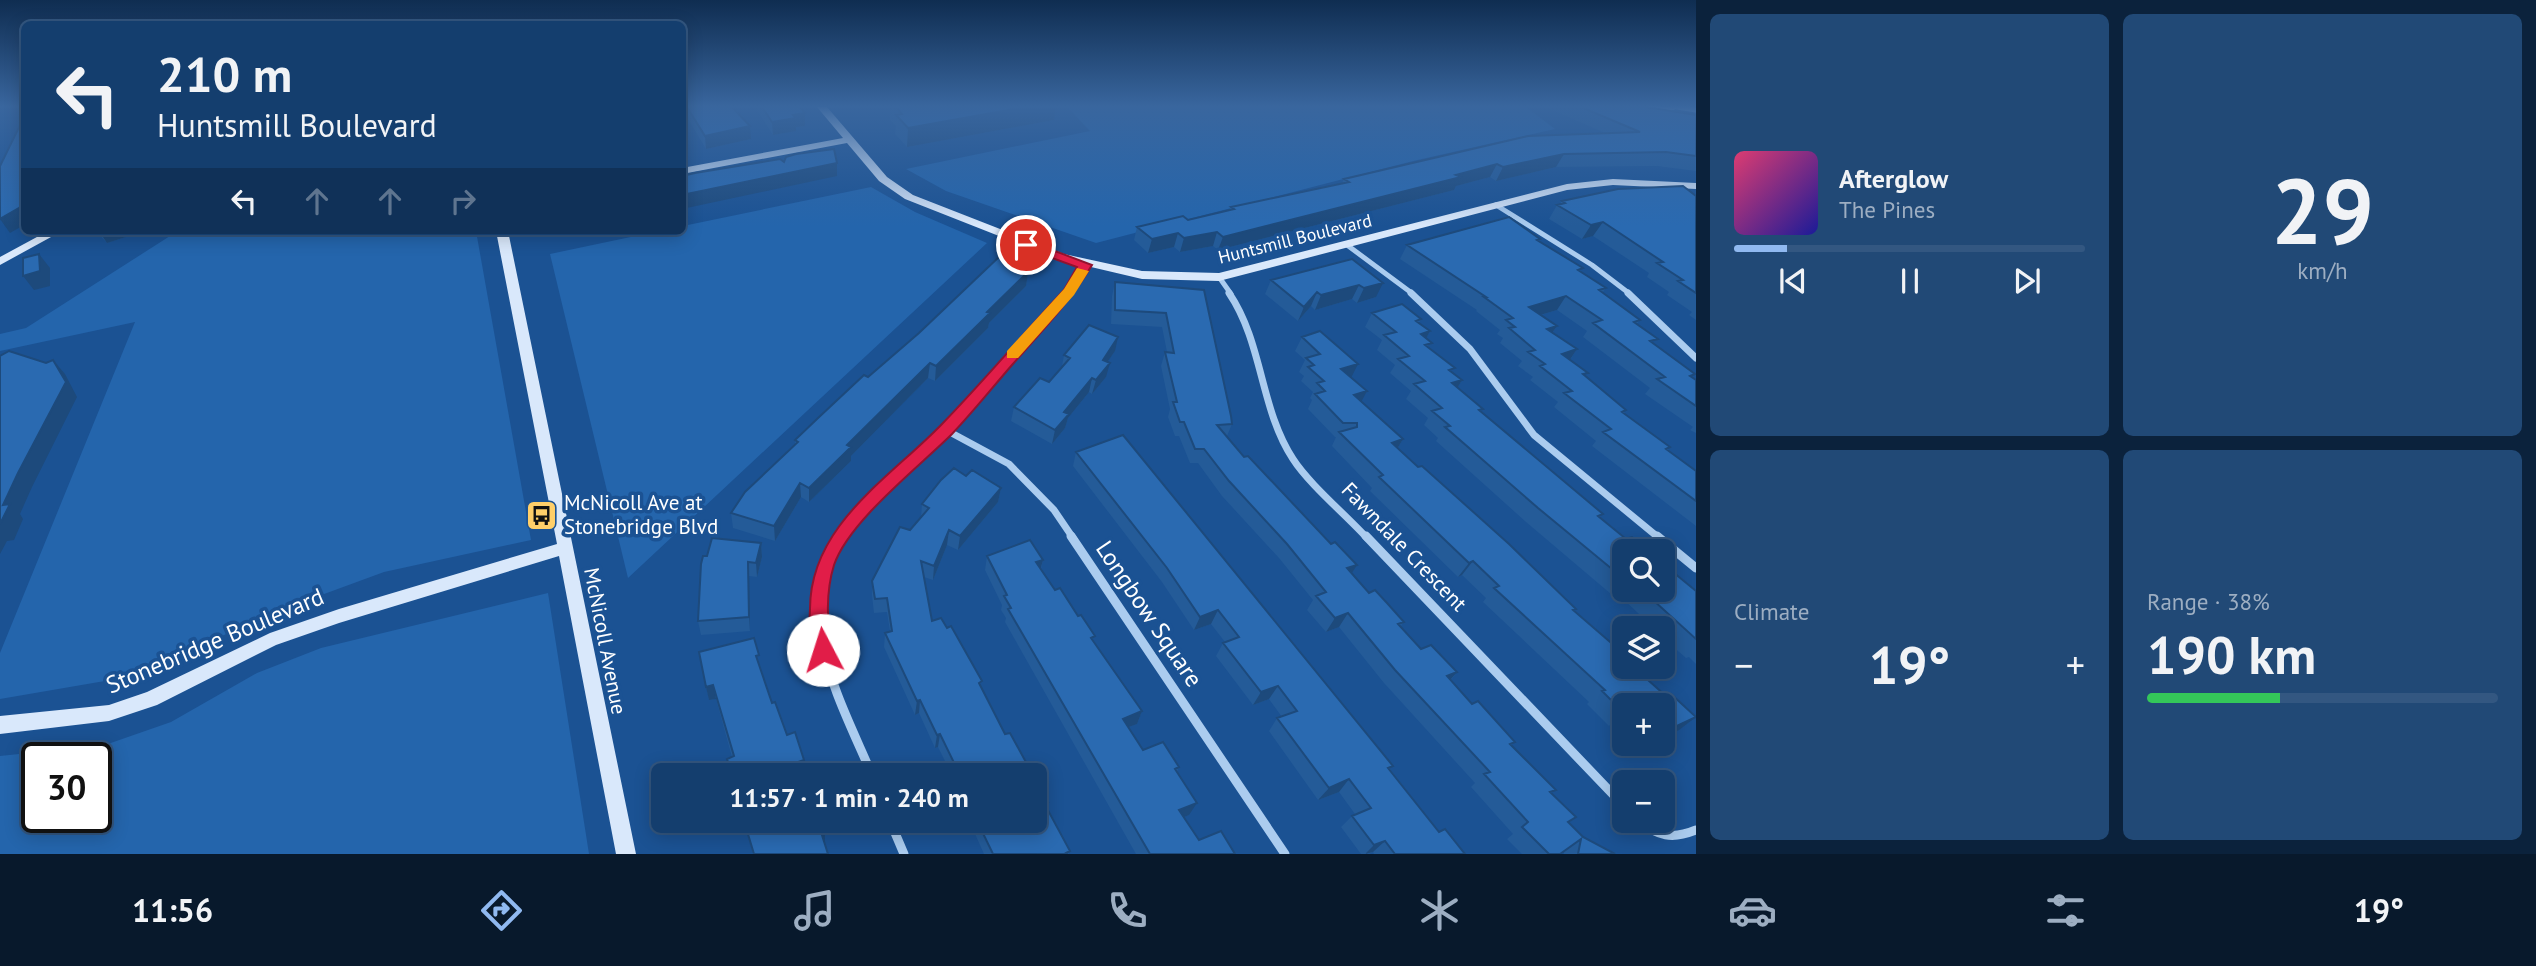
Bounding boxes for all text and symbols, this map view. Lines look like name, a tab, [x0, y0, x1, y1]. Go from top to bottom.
text: 210 m	[157, 42, 292, 106]
icon: left	[42, 49, 133, 140]
text: Huntsmill Boulevard	[157, 104, 437, 146]
text: 29	[2271, 151, 2374, 269]
text: Afterglow	[1839, 162, 1948, 195]
icon: left	[225, 182, 263, 220]
icon: ahead	[298, 182, 336, 220]
icon: ahead	[371, 182, 409, 220]
icon: right	[444, 182, 482, 220]
text: The Pines	[1839, 195, 1935, 224]
street label: Huntsmill Boulevard	[1216, 208, 1374, 269]
pin	[996, 215, 1056, 275]
icon: arrive	[1007, 226, 1045, 264]
text: km/h	[2297, 256, 2348, 285]
icon: previous	[1774, 262, 1812, 300]
icon: pause	[1891, 262, 1929, 300]
icon: next	[2008, 262, 2046, 300]
street label: Fawndale Crescent	[1336, 477, 1473, 617]
place label: McNicoll Ave at Stonebridge Blvd	[564, 489, 718, 540]
bus stop icon: McNicoll Ave at Stonebridge Blvd	[524, 498, 558, 532]
street label: Longbow Square	[1089, 535, 1210, 693]
map controls	[1612, 539, 1675, 833]
button: search	[1612, 539, 1675, 602]
street label: McNicoll Avenue	[578, 565, 633, 717]
street label: Stonebridge Boulevard	[101, 581, 328, 700]
text: Range · 38%	[2147, 587, 2270, 616]
text: Climate	[1734, 597, 1809, 626]
position arrow	[786, 613, 860, 687]
button: layers	[1612, 616, 1675, 679]
text: 190 km	[2147, 621, 2316, 688]
text: 19°	[1869, 631, 1950, 698]
text: −	[1734, 640, 1753, 689]
text: +	[2066, 640, 2085, 689]
button: +	[1612, 693, 1675, 756]
speed limit sign: 30	[21, 742, 112, 833]
button: −	[1612, 770, 1675, 833]
text: 11:57 · 1 min · 240 m	[729, 781, 969, 814]
icon: directions	[477, 886, 526, 935]
icon: music	[790, 886, 839, 935]
icon: phone	[1103, 886, 1152, 935]
icon: climate	[1415, 886, 1464, 935]
icon: car	[1728, 886, 1777, 935]
icon: filters	[2041, 886, 2090, 935]
text: 11:56	[132, 889, 213, 931]
text: 19°	[2354, 889, 2404, 931]

